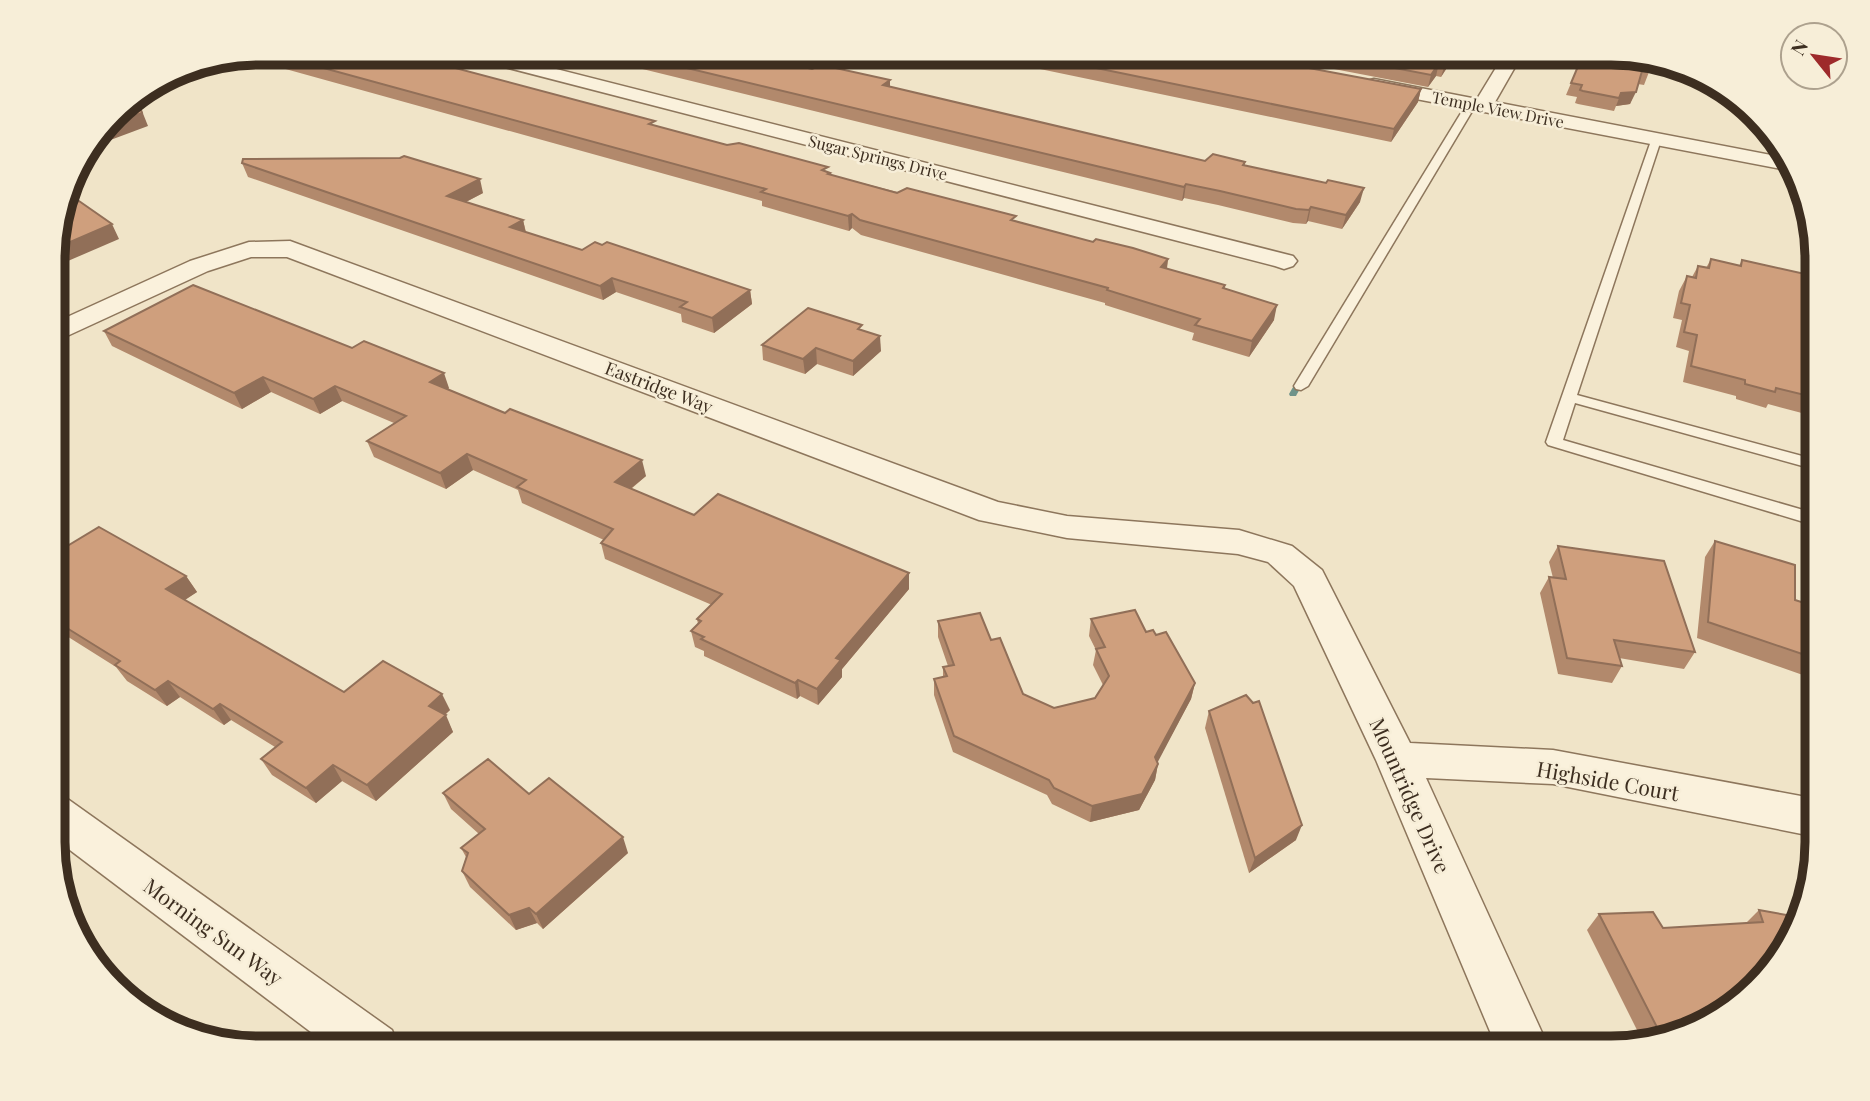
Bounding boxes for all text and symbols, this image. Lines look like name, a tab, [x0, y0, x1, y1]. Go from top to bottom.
north arrow	[1779, 21, 1849, 91]
text: N	[1784, 34, 1813, 59]
street label: Temple View Drive	[1430, 86, 1566, 132]
street label: Sugar Springs Drive	[806, 130, 950, 184]
street label: Eastridge Way	[602, 355, 716, 419]
street label: Mountridge Drive	[1364, 713, 1458, 877]
street label: Highside Court	[1535, 754, 1682, 806]
street label: Morning Sun Way	[139, 871, 290, 991]

